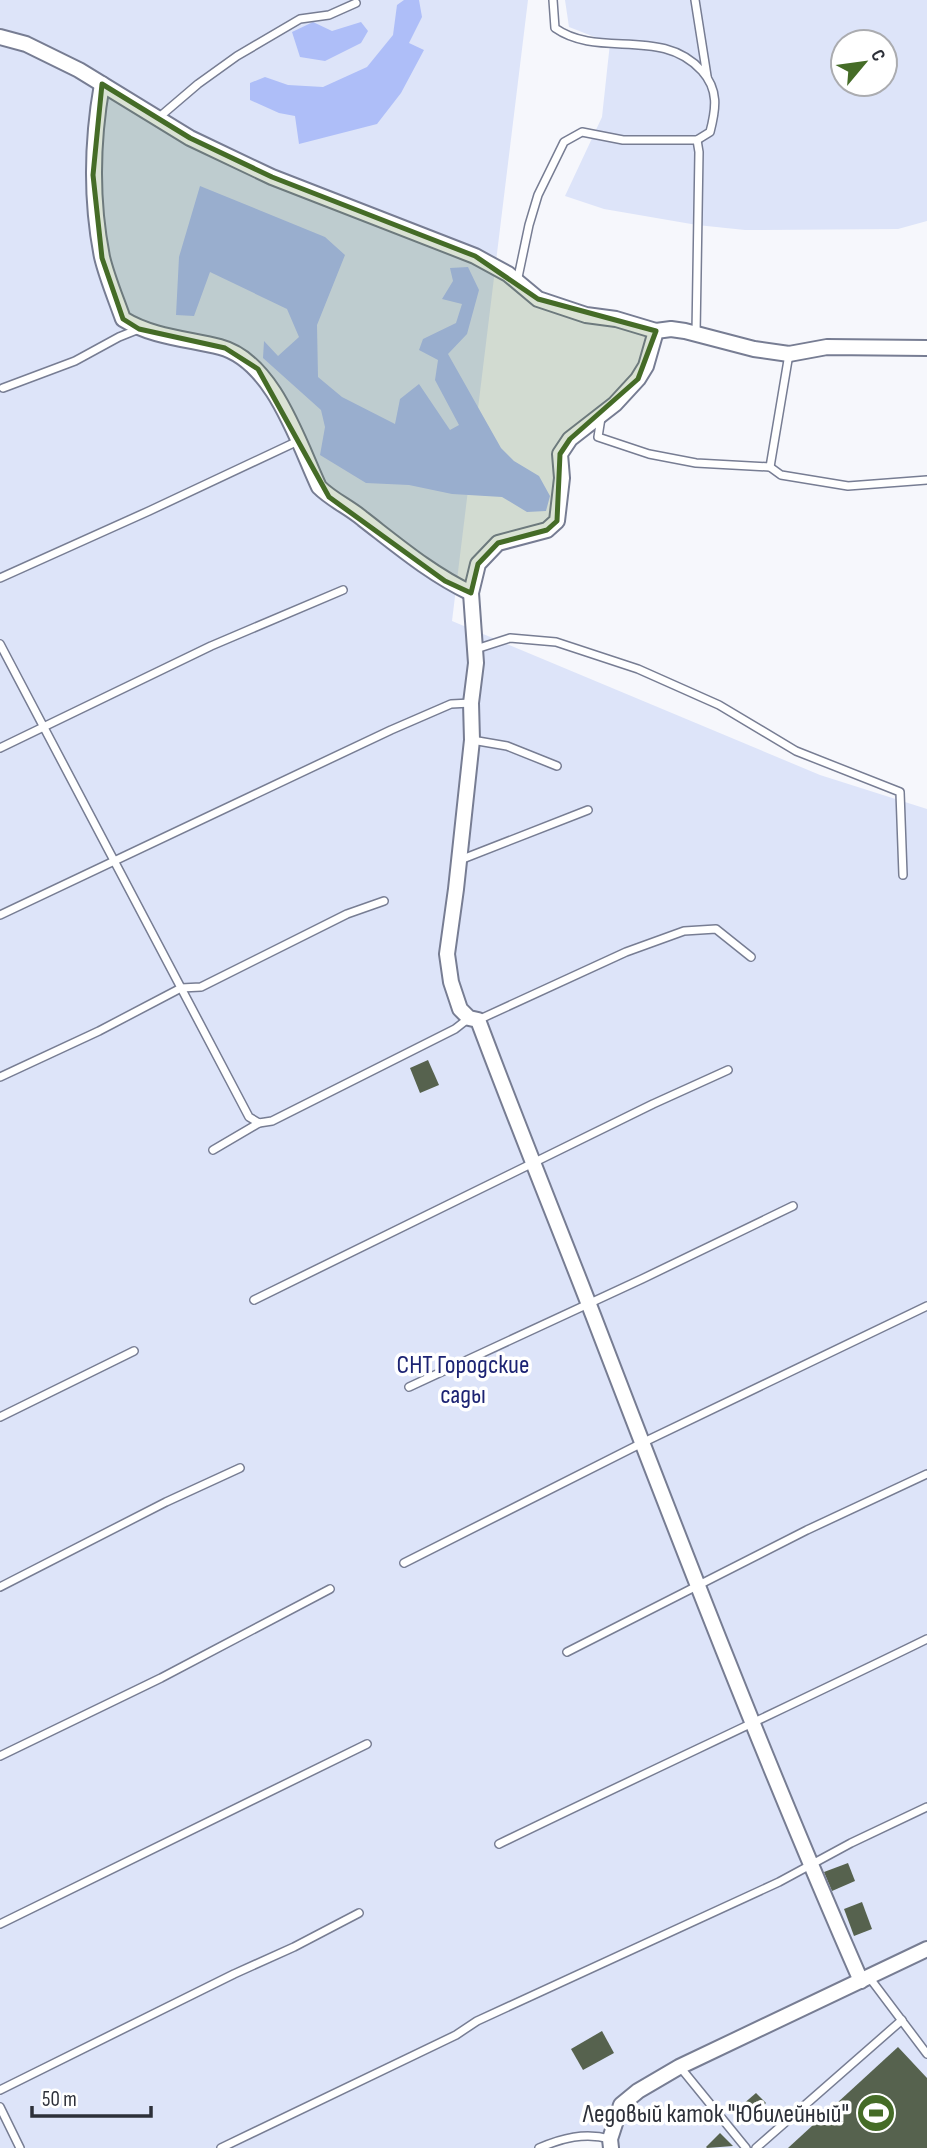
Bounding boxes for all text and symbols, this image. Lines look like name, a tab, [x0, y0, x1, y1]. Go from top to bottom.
north arrow	[829, 28, 899, 98]
text: С	[865, 46, 890, 66]
park label: СНТ Городские сады	[397, 1350, 529, 1411]
scale bar	[32, 2074, 150, 2118]
text: 50 m	[42, 2087, 77, 2112]
sports icon: Ледовый каток "Юбилейный"	[855, 2092, 897, 2134]
place label: Ледовый каток "Юбилейный"	[582, 2099, 849, 2130]

